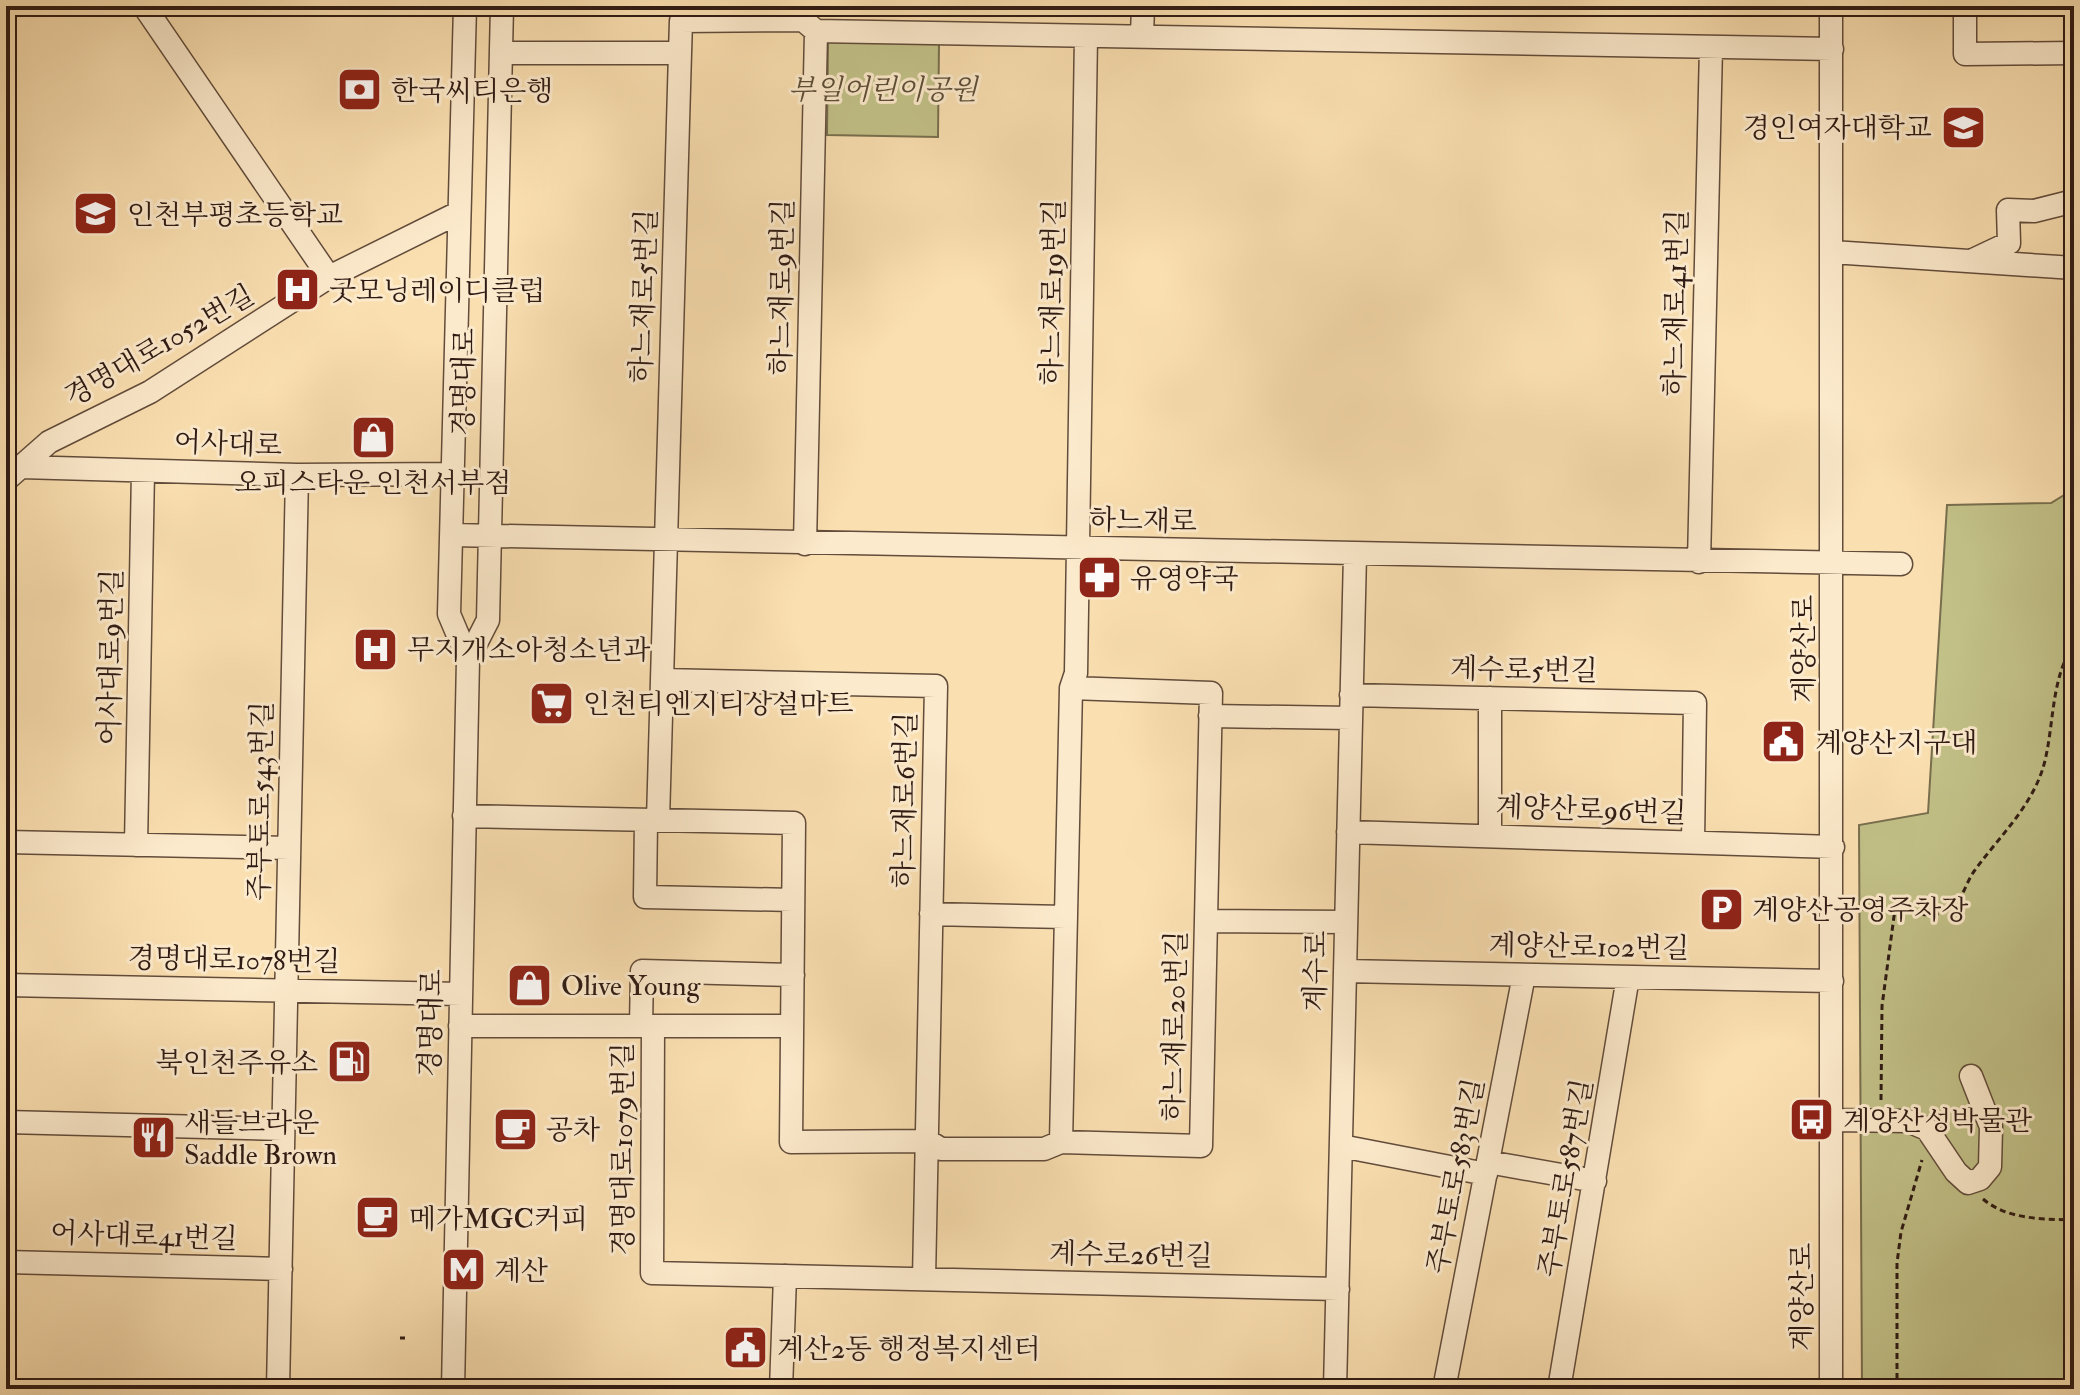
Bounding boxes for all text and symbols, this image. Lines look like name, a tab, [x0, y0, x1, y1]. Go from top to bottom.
bank icon: 한국씨티은행	[336, 66, 384, 114]
park label: 부일어린이공원	[788, 73, 980, 108]
place label: 한국씨티은행	[391, 74, 553, 109]
school or university icon: 경인여자대학교	[1939, 103, 1987, 151]
place label: 경인여자대학교	[1743, 111, 1932, 146]
school or university icon: 인천부평초등학교	[72, 190, 120, 238]
place label: 인천부평초등학교	[127, 198, 343, 233]
street label: 하느재로9번길	[763, 198, 802, 376]
street label: 하느재로19번길	[1034, 198, 1073, 386]
street label: 하느재로5번길	[624, 208, 665, 384]
street label: 하느재로41번길	[1657, 209, 1696, 397]
hospital icon: 굿모닝레이디클럽	[274, 266, 322, 314]
place label: 굿모닝레이디클럽	[329, 274, 545, 309]
street label: 경명대로1052번길	[59, 278, 261, 415]
street label: 경명대로	[446, 328, 483, 436]
shop icon: 오피스타운 인천서부점	[349, 413, 397, 461]
street label: 어사대로	[173, 425, 283, 464]
place label: 오피스타운 인천서부점	[235, 466, 511, 501]
street label: 하느재로	[1089, 503, 1197, 540]
pharmacy icon: 유영약국	[1075, 554, 1123, 602]
place label: 유영약국	[1130, 562, 1238, 597]
street label: 어사대로9번길	[92, 568, 131, 746]
street label: 계양산로	[1787, 595, 1822, 703]
hospital icon: 무지개소아청소년과	[352, 625, 400, 673]
place label: 무지개소아청소년과	[407, 633, 650, 668]
street label: 계수로5번길	[1450, 652, 1598, 689]
supermarket icon: 인천티엔지티상설마트	[528, 679, 576, 727]
place label: 인천티엔지티상설마트	[583, 687, 853, 722]
street label: 주부토로543번길	[242, 701, 281, 901]
street label: 하느재로6번길	[886, 712, 925, 889]
public building icon: 계양산지구대	[1760, 718, 1808, 766]
place label: 계양산지구대	[1815, 726, 1977, 761]
street label: 계양산로96번길	[1495, 790, 1687, 831]
parking icon: 계양산공영주차장	[1697, 885, 1745, 933]
place label: 계양산공영주차장	[1752, 893, 1968, 928]
street label: 계양산로102번길	[1488, 928, 1690, 967]
street label: 하느재로20번길	[1156, 930, 1195, 1122]
street label: 계수로	[1298, 930, 1335, 1012]
street label: 경명대로1078번길	[127, 941, 340, 980]
shop icon: Olive Young	[506, 961, 554, 1009]
street label: 경명대로	[413, 969, 450, 1077]
place label: Olive Young	[561, 969, 702, 1004]
fuel station icon: 북인천주유소	[325, 1038, 373, 1086]
street label: 경명대로1079번길	[606, 1042, 641, 1256]
place label: 북인천주유소	[156, 1046, 318, 1081]
street label: 주부토로583번길	[1420, 1076, 1493, 1277]
street label: 주부토로587번길	[1532, 1076, 1601, 1280]
bus stop icon: 계양산성박물관	[1788, 1096, 1836, 1144]
place label: 계양산성박물관	[1843, 1104, 2032, 1139]
cafe icon: 공차	[491, 1105, 539, 1153]
place label: 새들브라운 Saddle Brown	[184, 1106, 337, 1173]
place label: 공차	[546, 1113, 600, 1148]
restaurant icon: 새들브라운 Saddle Brown	[129, 1114, 177, 1162]
cafe icon: 메가MGC커피	[354, 1194, 402, 1242]
place label: 메가MGC커피	[409, 1202, 588, 1237]
street label: 어사대로41번길	[50, 1216, 238, 1257]
street label: 계수로26번길	[1049, 1237, 1213, 1274]
street label: 계양산로	[1785, 1243, 1820, 1351]
metro station icon: 계산	[439, 1246, 487, 1294]
place label: 계산	[494, 1254, 548, 1289]
public building icon: 계산2동 행정복지센터	[722, 1324, 770, 1372]
place label: 계산2동 행정복지센터	[777, 1332, 1041, 1367]

